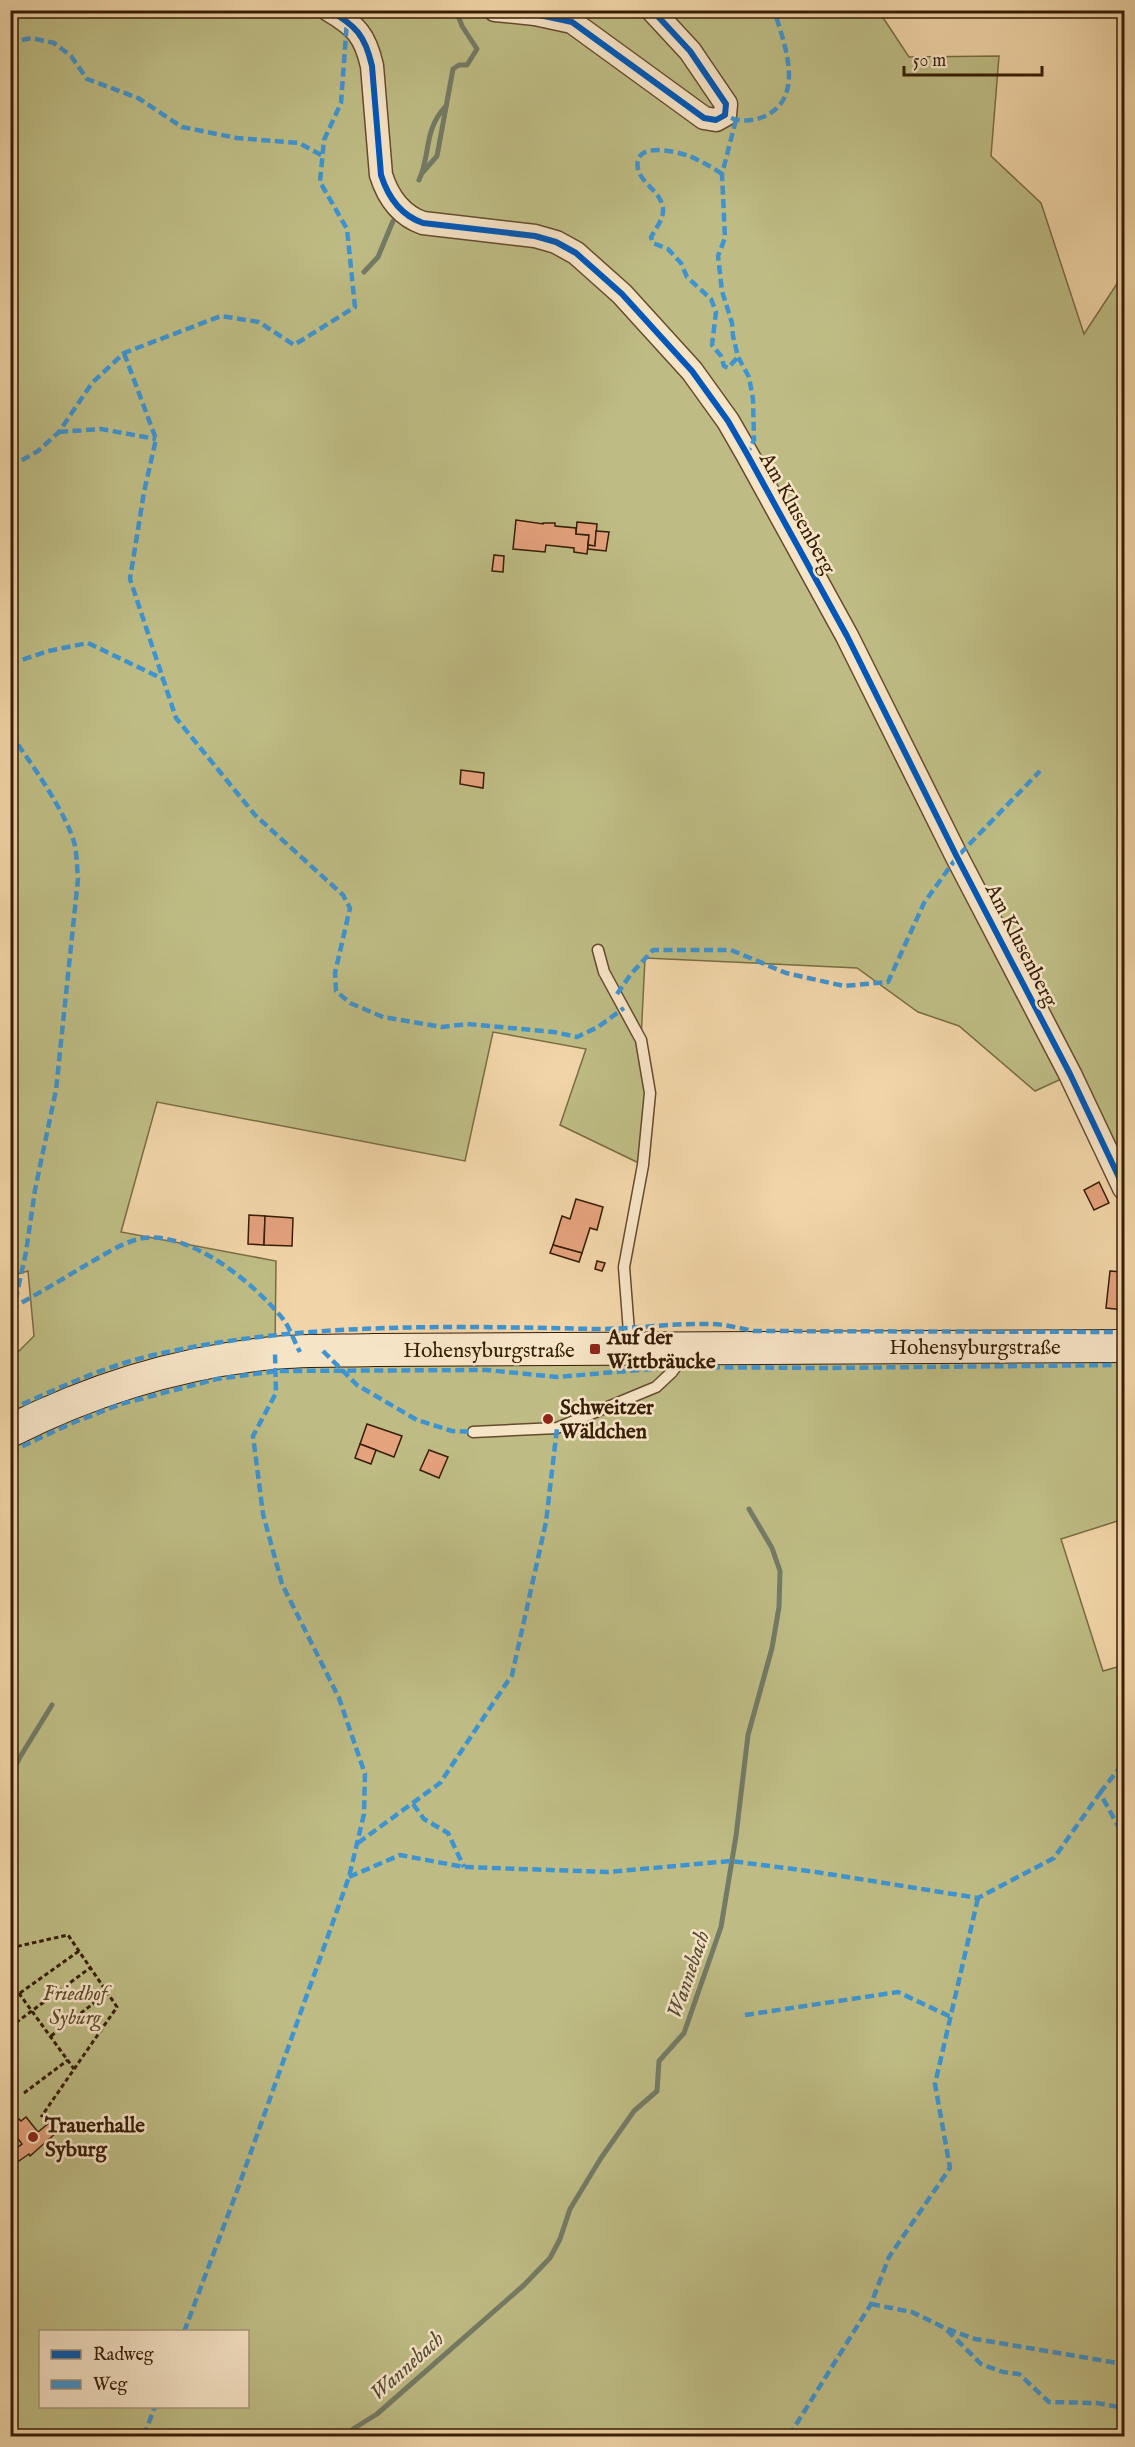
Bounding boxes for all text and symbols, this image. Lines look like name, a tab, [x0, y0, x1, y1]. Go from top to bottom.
scale bar	[904, 39, 1042, 77]
text: 50 m	[913, 50, 946, 73]
street label: Am Klusenberg	[752, 447, 841, 580]
street label: Am Klusenberg	[978, 879, 1064, 1012]
place label: Auf der Wittbräucke	[606, 1325, 716, 1376]
street label: Hohensyburgstraße	[889, 1335, 1061, 1362]
street label: Hohensyburgstraße	[403, 1338, 575, 1365]
marker: Auf der Wittbräucke	[588, 1342, 602, 1356]
place label: Schweitzer Wäldchen	[559, 1395, 654, 1446]
marker: Schweitzer Wäldchen	[541, 1412, 555, 1426]
water label: Wannebach	[661, 1927, 717, 2022]
park label: Friedhof Syburg	[43, 1981, 112, 2032]
place label: Trauerhalle Syburg	[44, 2113, 145, 2164]
marker: Trauerhalle Syburg	[26, 2130, 40, 2144]
water label: Wannebach	[364, 2326, 450, 2407]
legend	[39, 2330, 249, 2408]
text: Radweg	[93, 2344, 154, 2367]
text: Weg	[93, 2374, 128, 2397]

